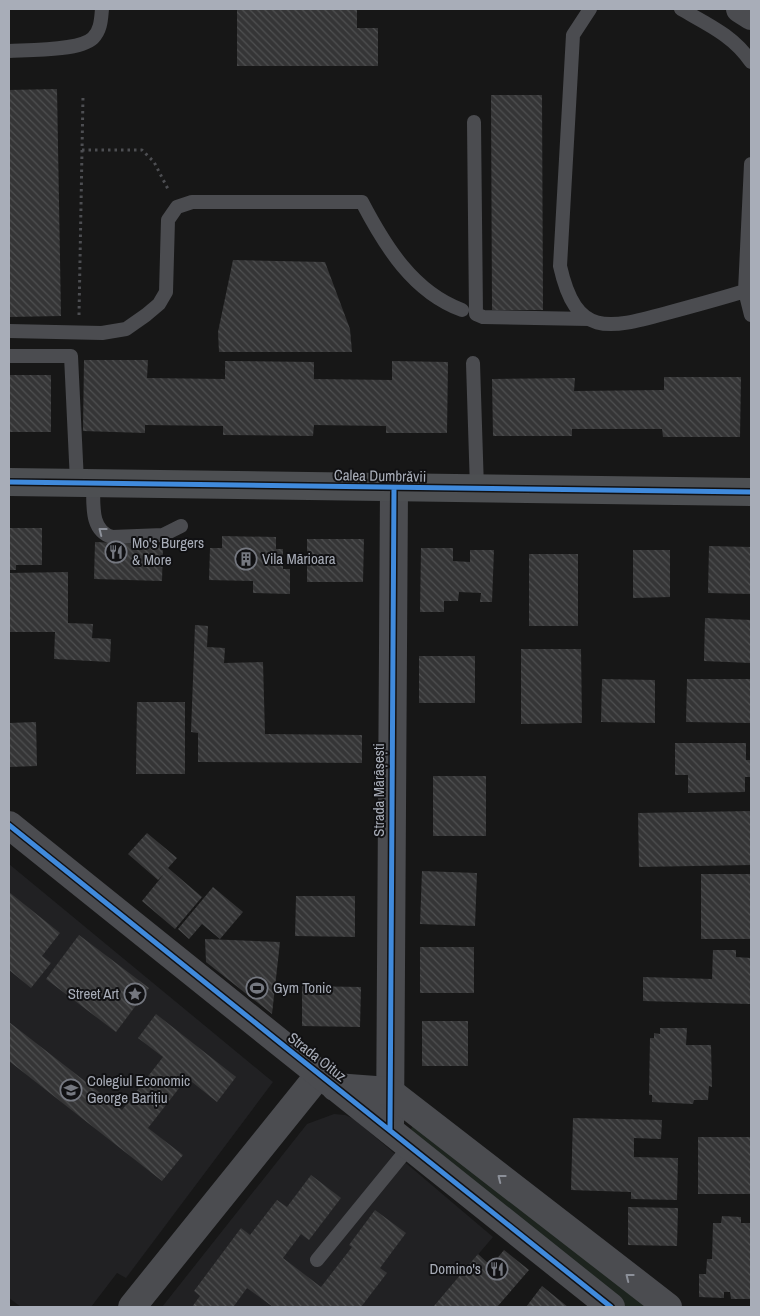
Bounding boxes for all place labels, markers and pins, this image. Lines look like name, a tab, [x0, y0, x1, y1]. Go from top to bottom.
place label: Mo's Burgers & More	[132, 532, 204, 570]
restaurant icon: Mo's Burgers & More	[104, 540, 128, 564]
building icon: Vila Mărioara	[234, 547, 258, 571]
place label: Vila Mărioara	[262, 548, 336, 569]
sports icon: Gym Tonic	[245, 976, 269, 1000]
place label: Gym Tonic	[273, 977, 332, 998]
place icon: Street Art	[123, 982, 147, 1006]
place label: Street Art	[68, 983, 120, 1004]
place label: Colegiul Economic George Barițiu	[87, 1070, 190, 1108]
school or university icon: Colegiul Economic George Barițiu	[59, 1078, 83, 1102]
restaurant icon: Domino's	[485, 1257, 509, 1281]
place label: Domino's	[429, 1258, 481, 1279]

